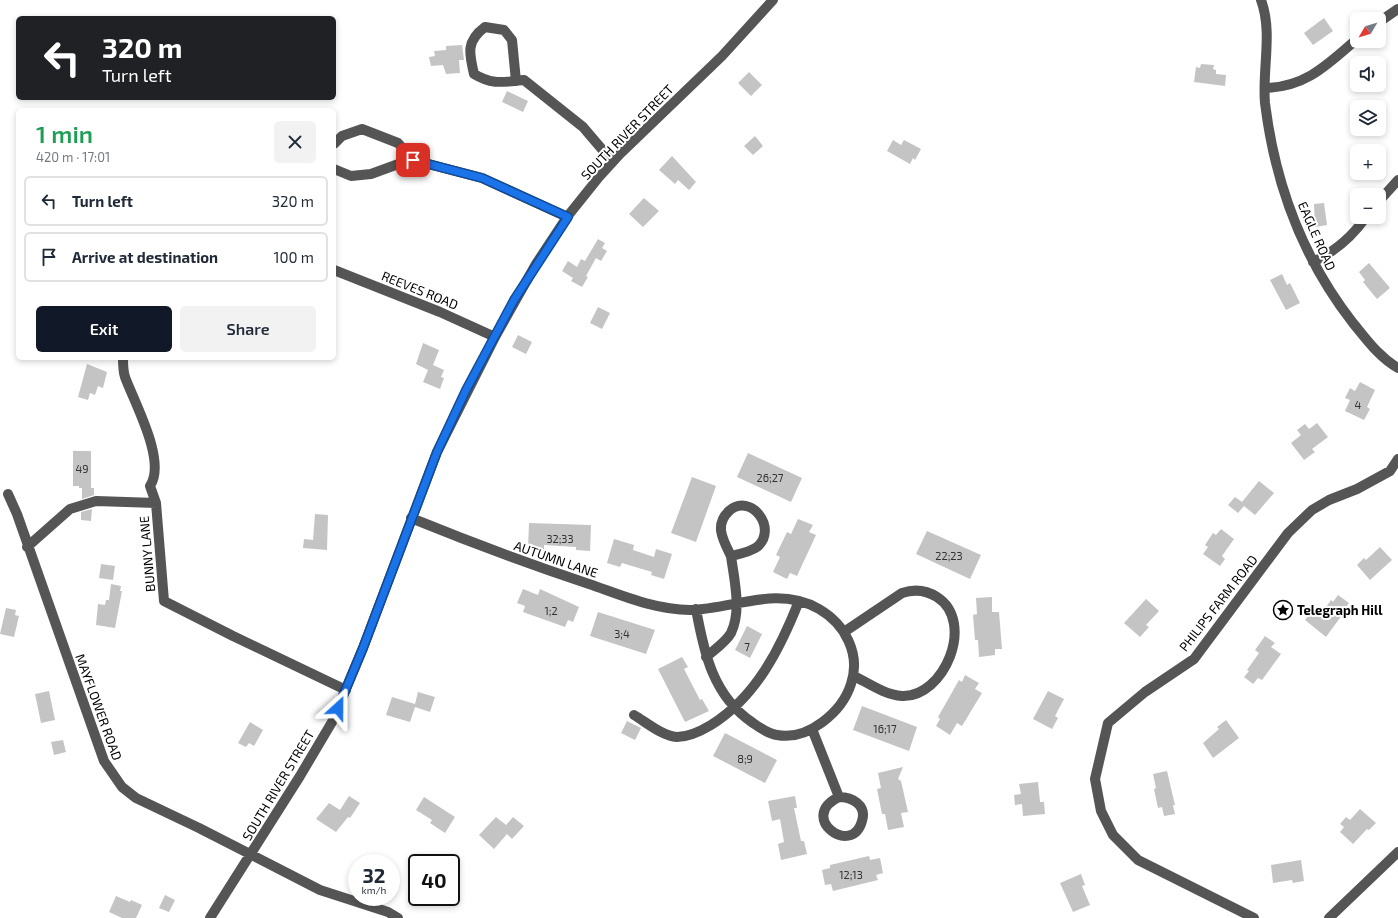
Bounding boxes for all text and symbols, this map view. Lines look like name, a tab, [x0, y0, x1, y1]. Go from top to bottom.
north arrow	[1350, 12, 1386, 48]
map controls	[1350, 12, 1386, 224]
text: 320 m	[102, 30, 183, 64]
icon: left	[36, 32, 88, 84]
button: sound	[1350, 56, 1386, 92]
text: Turn left	[102, 64, 172, 86]
street label: SOUTH RIVER STREET	[577, 81, 677, 183]
button: layers	[1350, 100, 1386, 136]
text: 1 min	[36, 119, 93, 148]
button: close	[274, 121, 316, 163]
pin	[396, 143, 430, 177]
button: +	[1350, 144, 1386, 180]
text: 420 m · 17:01	[36, 149, 110, 165]
icon: arrive	[402, 149, 424, 171]
button: −	[1350, 188, 1386, 224]
icon: left	[38, 190, 60, 212]
text: Turn left	[72, 192, 133, 210]
text: 320 m	[272, 192, 314, 210]
street label: EAGLE ROAD	[1295, 199, 1339, 273]
icon: arrive	[38, 246, 60, 268]
text: Arrive at destination	[72, 248, 218, 266]
text: 100 m	[273, 248, 314, 266]
street label: REEVES ROAD	[379, 267, 461, 313]
button: Exit	[36, 306, 172, 352]
button: Share	[180, 306, 316, 352]
house number: 4	[1355, 398, 1362, 411]
house number: 49	[75, 462, 89, 475]
house number: 26;27	[757, 471, 784, 484]
street label: BUNNY LANE	[136, 515, 158, 593]
house number: 32;33	[546, 532, 574, 545]
street label: AUTUMN LANE	[512, 537, 600, 581]
house number: 22;23	[935, 549, 963, 562]
street label: PHILIPS FARM ROAD	[1175, 552, 1261, 654]
place icon: Telegraph Hill	[1272, 599, 1294, 621]
place label: Telegraph Hill	[1297, 602, 1383, 618]
house number: 1;2	[544, 604, 558, 617]
house number: 3;4	[614, 627, 630, 640]
house number: 7	[744, 640, 750, 653]
street label: MAYFLOWER ROAD	[72, 652, 126, 762]
position arrow	[317, 687, 359, 729]
house number: 16;17	[873, 722, 897, 735]
street label: SOUTH RIVER STREET	[239, 726, 318, 843]
house number: 8;9	[737, 752, 753, 765]
speed limit sign: 40	[408, 854, 460, 906]
text: 32	[363, 863, 385, 887]
house number: 12;13	[839, 868, 863, 881]
text: km/h	[362, 884, 386, 896]

